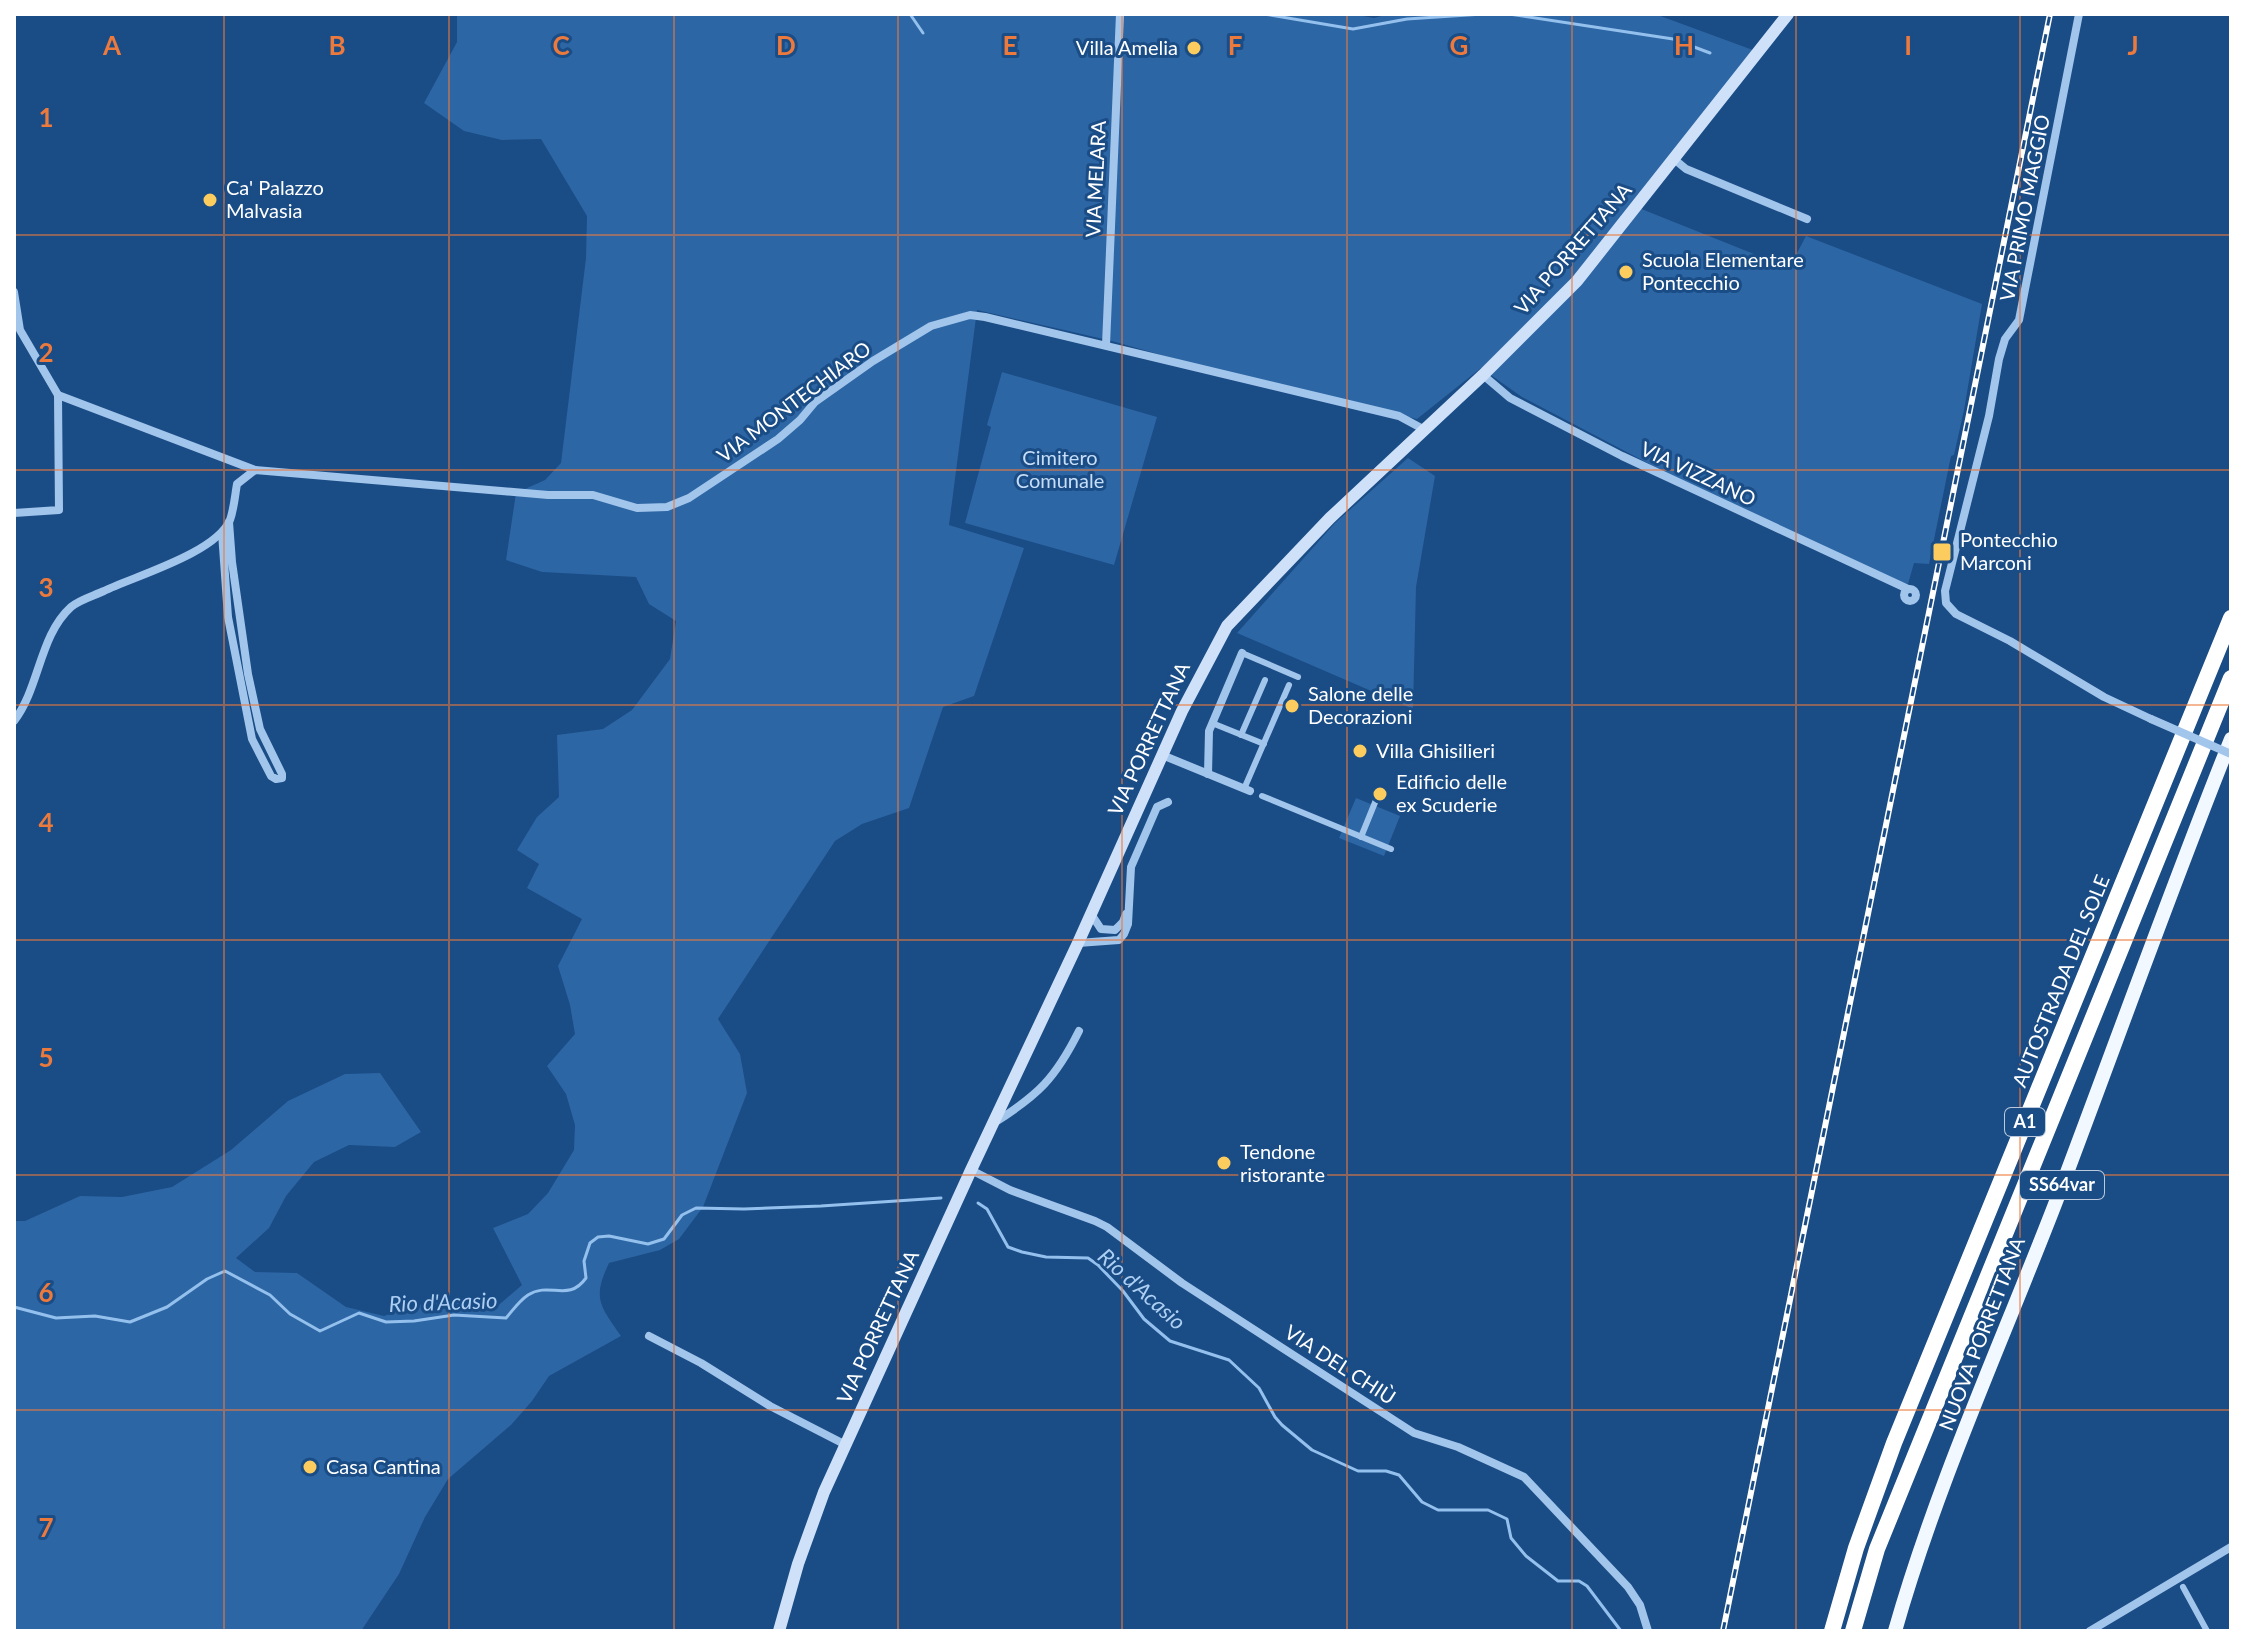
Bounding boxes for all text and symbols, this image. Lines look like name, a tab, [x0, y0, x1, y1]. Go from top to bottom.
text: A	[102, 29, 122, 61]
text: B	[328, 29, 346, 61]
text: C	[552, 29, 570, 61]
text: D	[776, 29, 796, 61]
text: E	[1003, 29, 1017, 61]
text: F	[1228, 29, 1242, 61]
text: G	[1450, 29, 1468, 61]
text: H	[1674, 29, 1694, 61]
text: I	[1904, 29, 1912, 61]
text: J	[2127, 29, 2139, 61]
place label: Villa Amelia	[1076, 35, 1178, 59]
marker: Villa Amelia	[1185, 39, 1203, 57]
text: 1	[38, 101, 54, 133]
street label: VIA PRIMO MAGGIO	[1994, 112, 2054, 303]
street label: VIA MELARA	[1080, 119, 1110, 238]
place label: Ca' Palazzo Malvasia	[226, 175, 324, 222]
street label: VIA PORRETTANA	[1509, 177, 1636, 319]
marker: Ca' Palazzo Malvasia	[201, 191, 219, 209]
place label: Scuola Elementare Pontecchio	[1642, 247, 1804, 294]
marker: Scuola Elementare Pontecchio	[1617, 263, 1635, 281]
text: 2	[38, 336, 54, 368]
street label: VIA MONTECHIARO	[712, 336, 875, 467]
street label: VIA VIZZANO	[1637, 436, 1760, 510]
park label: Cimitero Comunale	[1016, 445, 1104, 492]
place label: Pontecchio Marconi	[1960, 527, 2058, 574]
marker: Pontecchio Marconi	[1931, 541, 1953, 563]
text: 3	[38, 571, 54, 603]
street label: VIA PORRETTANA	[1102, 658, 1194, 819]
place label: Salone delle Decorazioni	[1308, 681, 1413, 728]
marker: Salone delle Decorazioni	[1283, 697, 1301, 715]
place label: Villa Ghisilieri	[1376, 738, 1495, 762]
marker: Villa Ghisilieri	[1351, 742, 1369, 760]
place label: Edificio delle ex Scuderie	[1396, 769, 1507, 816]
marker: Edificio delle ex Scuderie	[1371, 785, 1389, 803]
text: 4	[38, 806, 54, 838]
street label: AUTOSTRADA DEL SOLE	[2006, 871, 2114, 1090]
text: 5	[38, 1041, 54, 1073]
road number: A1	[2005, 1108, 2045, 1136]
place label: Tendone ristorante	[1240, 1139, 1325, 1186]
marker: Tendone ristorante	[1215, 1154, 1233, 1172]
road number: SS64var	[2020, 1171, 2104, 1199]
street label: NUOVA PORRETTANA	[1933, 1233, 2029, 1434]
water label: Rio d'Acasio	[1093, 1242, 1192, 1335]
street label: VIA PORRETTANA	[831, 1246, 923, 1407]
text: 6	[38, 1276, 54, 1308]
water label: Rio d'Acasio	[388, 1286, 498, 1317]
street label: VIA DEL CHIÙ	[1280, 1319, 1401, 1409]
place label: Casa Cantina	[326, 1454, 441, 1478]
marker: Casa Cantina	[301, 1458, 319, 1476]
text: 7	[38, 1511, 54, 1543]

